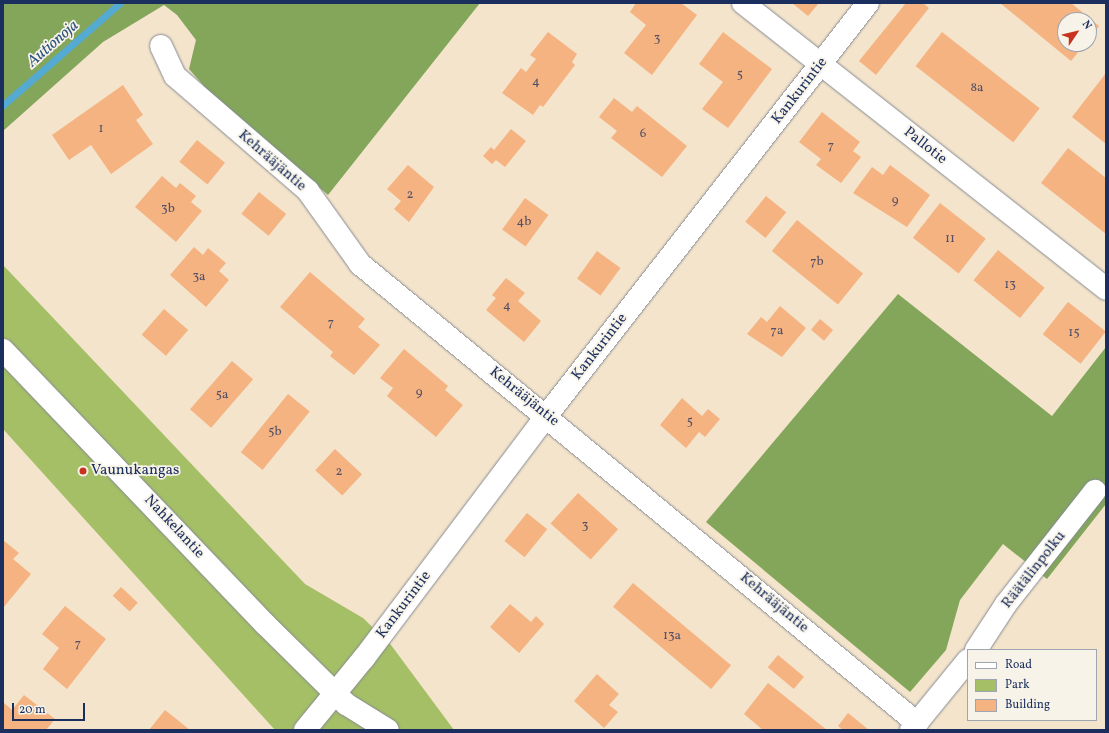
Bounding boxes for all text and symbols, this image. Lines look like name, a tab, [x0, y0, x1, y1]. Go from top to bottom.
north arrow	[1057, 12, 1097, 52]
water label: Autionoja	[23, 16, 83, 72]
text: N	[1078, 18, 1095, 33]
house number: 3	[654, 31, 660, 47]
street label: Kankurintie	[768, 54, 832, 128]
house number: 5	[737, 67, 743, 83]
house number: 4	[532, 74, 540, 90]
house number: 8a	[970, 80, 984, 96]
house number: 1	[98, 121, 104, 137]
street label: Pallotie	[900, 124, 950, 168]
house number: 6	[640, 126, 646, 142]
street label: Kehrääjäntie	[234, 127, 310, 195]
house number: 7	[828, 138, 834, 154]
house number: 2	[407, 187, 413, 203]
house number: 9	[892, 193, 898, 209]
house number: 3b	[161, 201, 175, 217]
house number: 4b	[517, 214, 531, 230]
house number: 11	[945, 231, 955, 247]
house number: 7b	[810, 254, 824, 270]
house number: 3a	[192, 269, 206, 285]
house number: 13	[1004, 277, 1016, 293]
house number: 4	[503, 298, 511, 314]
street label: Kankurintie	[568, 310, 632, 384]
house number: 7	[328, 315, 334, 331]
house number: 7a	[771, 323, 783, 339]
house number: 15	[1068, 325, 1080, 341]
street label: Kehrääjäntie	[486, 363, 562, 431]
house number: 9	[416, 385, 422, 401]
house number: 5a	[216, 387, 228, 403]
house number: 5	[687, 414, 693, 430]
house number: 5b	[268, 424, 282, 440]
place label: Vaunukangas	[91, 462, 179, 480]
house number: 2	[336, 464, 342, 480]
marker: Vaunukangas	[78, 466, 88, 476]
street label: Nahkelantie	[140, 491, 208, 563]
house number: 3	[582, 518, 588, 534]
street label: Räätälinpolku	[998, 528, 1070, 612]
street label: Kankurintie	[373, 568, 435, 642]
street label: Kehrääjäntie	[736, 569, 812, 637]
house number: 13a	[663, 628, 681, 644]
house number: 7	[75, 636, 81, 652]
legend	[967, 649, 1097, 721]
text: Road	[1005, 657, 1032, 673]
text: Park	[1005, 677, 1030, 693]
scale bar	[14, 695, 87, 721]
text: Building	[1005, 697, 1050, 713]
text: 20 m	[19, 702, 46, 718]

